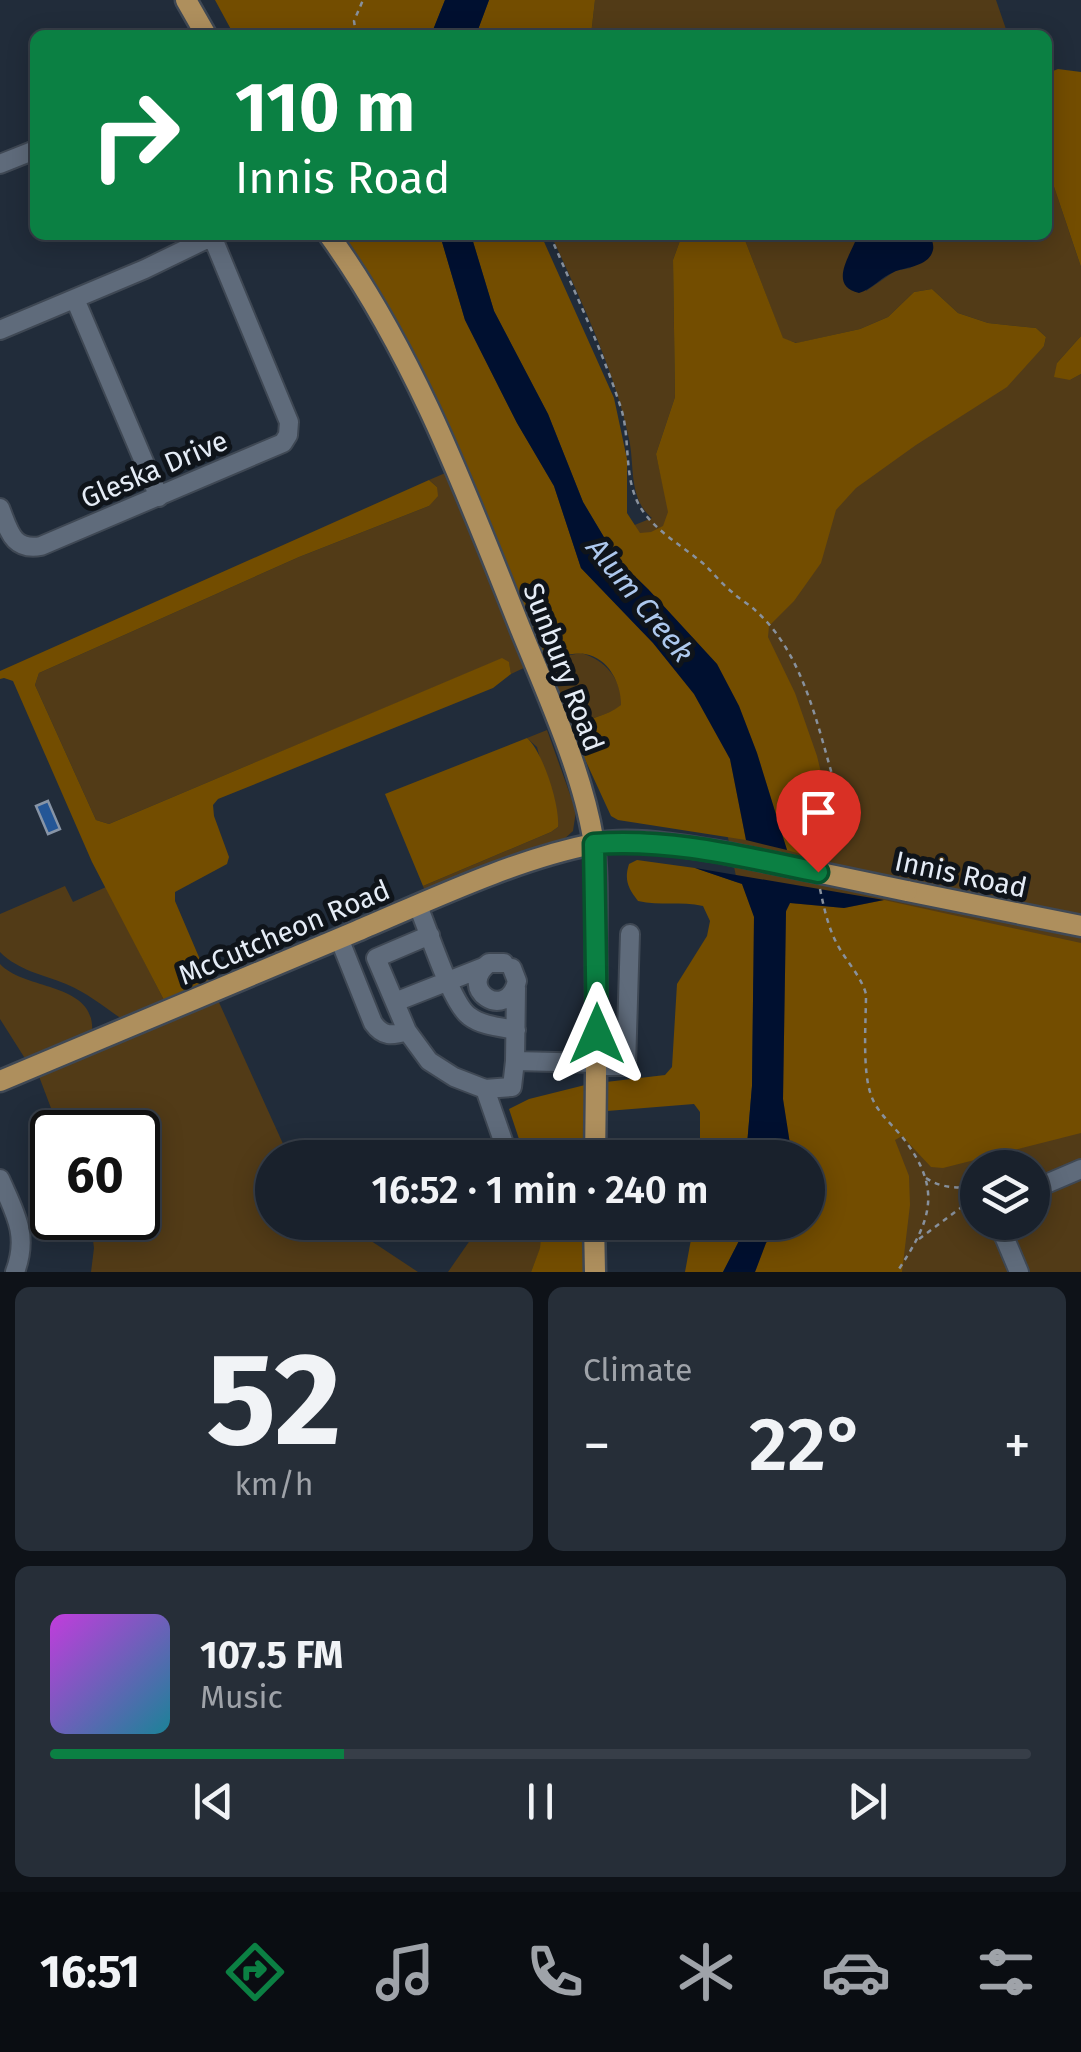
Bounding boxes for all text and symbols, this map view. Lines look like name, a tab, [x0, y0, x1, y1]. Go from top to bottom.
text: 110 m	[235, 66, 415, 150]
icon: right	[70, 70, 200, 200]
text: Innis Road	[235, 151, 450, 205]
street label: Gleska Drive	[76, 424, 233, 515]
water label: Alum Creek	[578, 530, 701, 670]
street label: Sunbury Road	[516, 578, 611, 756]
pin	[776, 770, 861, 873]
icon: arrive	[791, 785, 846, 840]
street label: Innis Road	[892, 844, 1030, 905]
street label: McCutcheon Road	[174, 873, 395, 992]
position arrow	[545, 982, 649, 1086]
speed limit sign: 60	[30, 1110, 160, 1240]
map controls	[960, 1150, 1050, 1240]
button: layers	[960, 1150, 1050, 1240]
text: 16:52 · 1 min · 240 m	[372, 1167, 708, 1213]
text: 52	[206, 1322, 342, 1478]
text: Climate	[583, 1351, 692, 1389]
text: 22°	[749, 1400, 865, 1490]
text: −	[583, 1413, 611, 1479]
text: +	[1004, 1413, 1031, 1479]
text: km/h	[234, 1465, 314, 1503]
text: 107.5 FM	[200, 1632, 343, 1678]
text: Music	[200, 1678, 283, 1716]
icon: previous	[186, 1774, 241, 1829]
icon: pause	[513, 1774, 568, 1829]
icon: next	[840, 1774, 895, 1829]
icon: directions	[220, 1937, 290, 2007]
icon: music	[370, 1937, 440, 2007]
icon: phone	[520, 1937, 590, 2007]
icon: climate	[671, 1937, 741, 2007]
icon: car	[821, 1937, 891, 2007]
icon: filters	[971, 1937, 1041, 2007]
text: 16:51	[40, 1945, 140, 1999]

